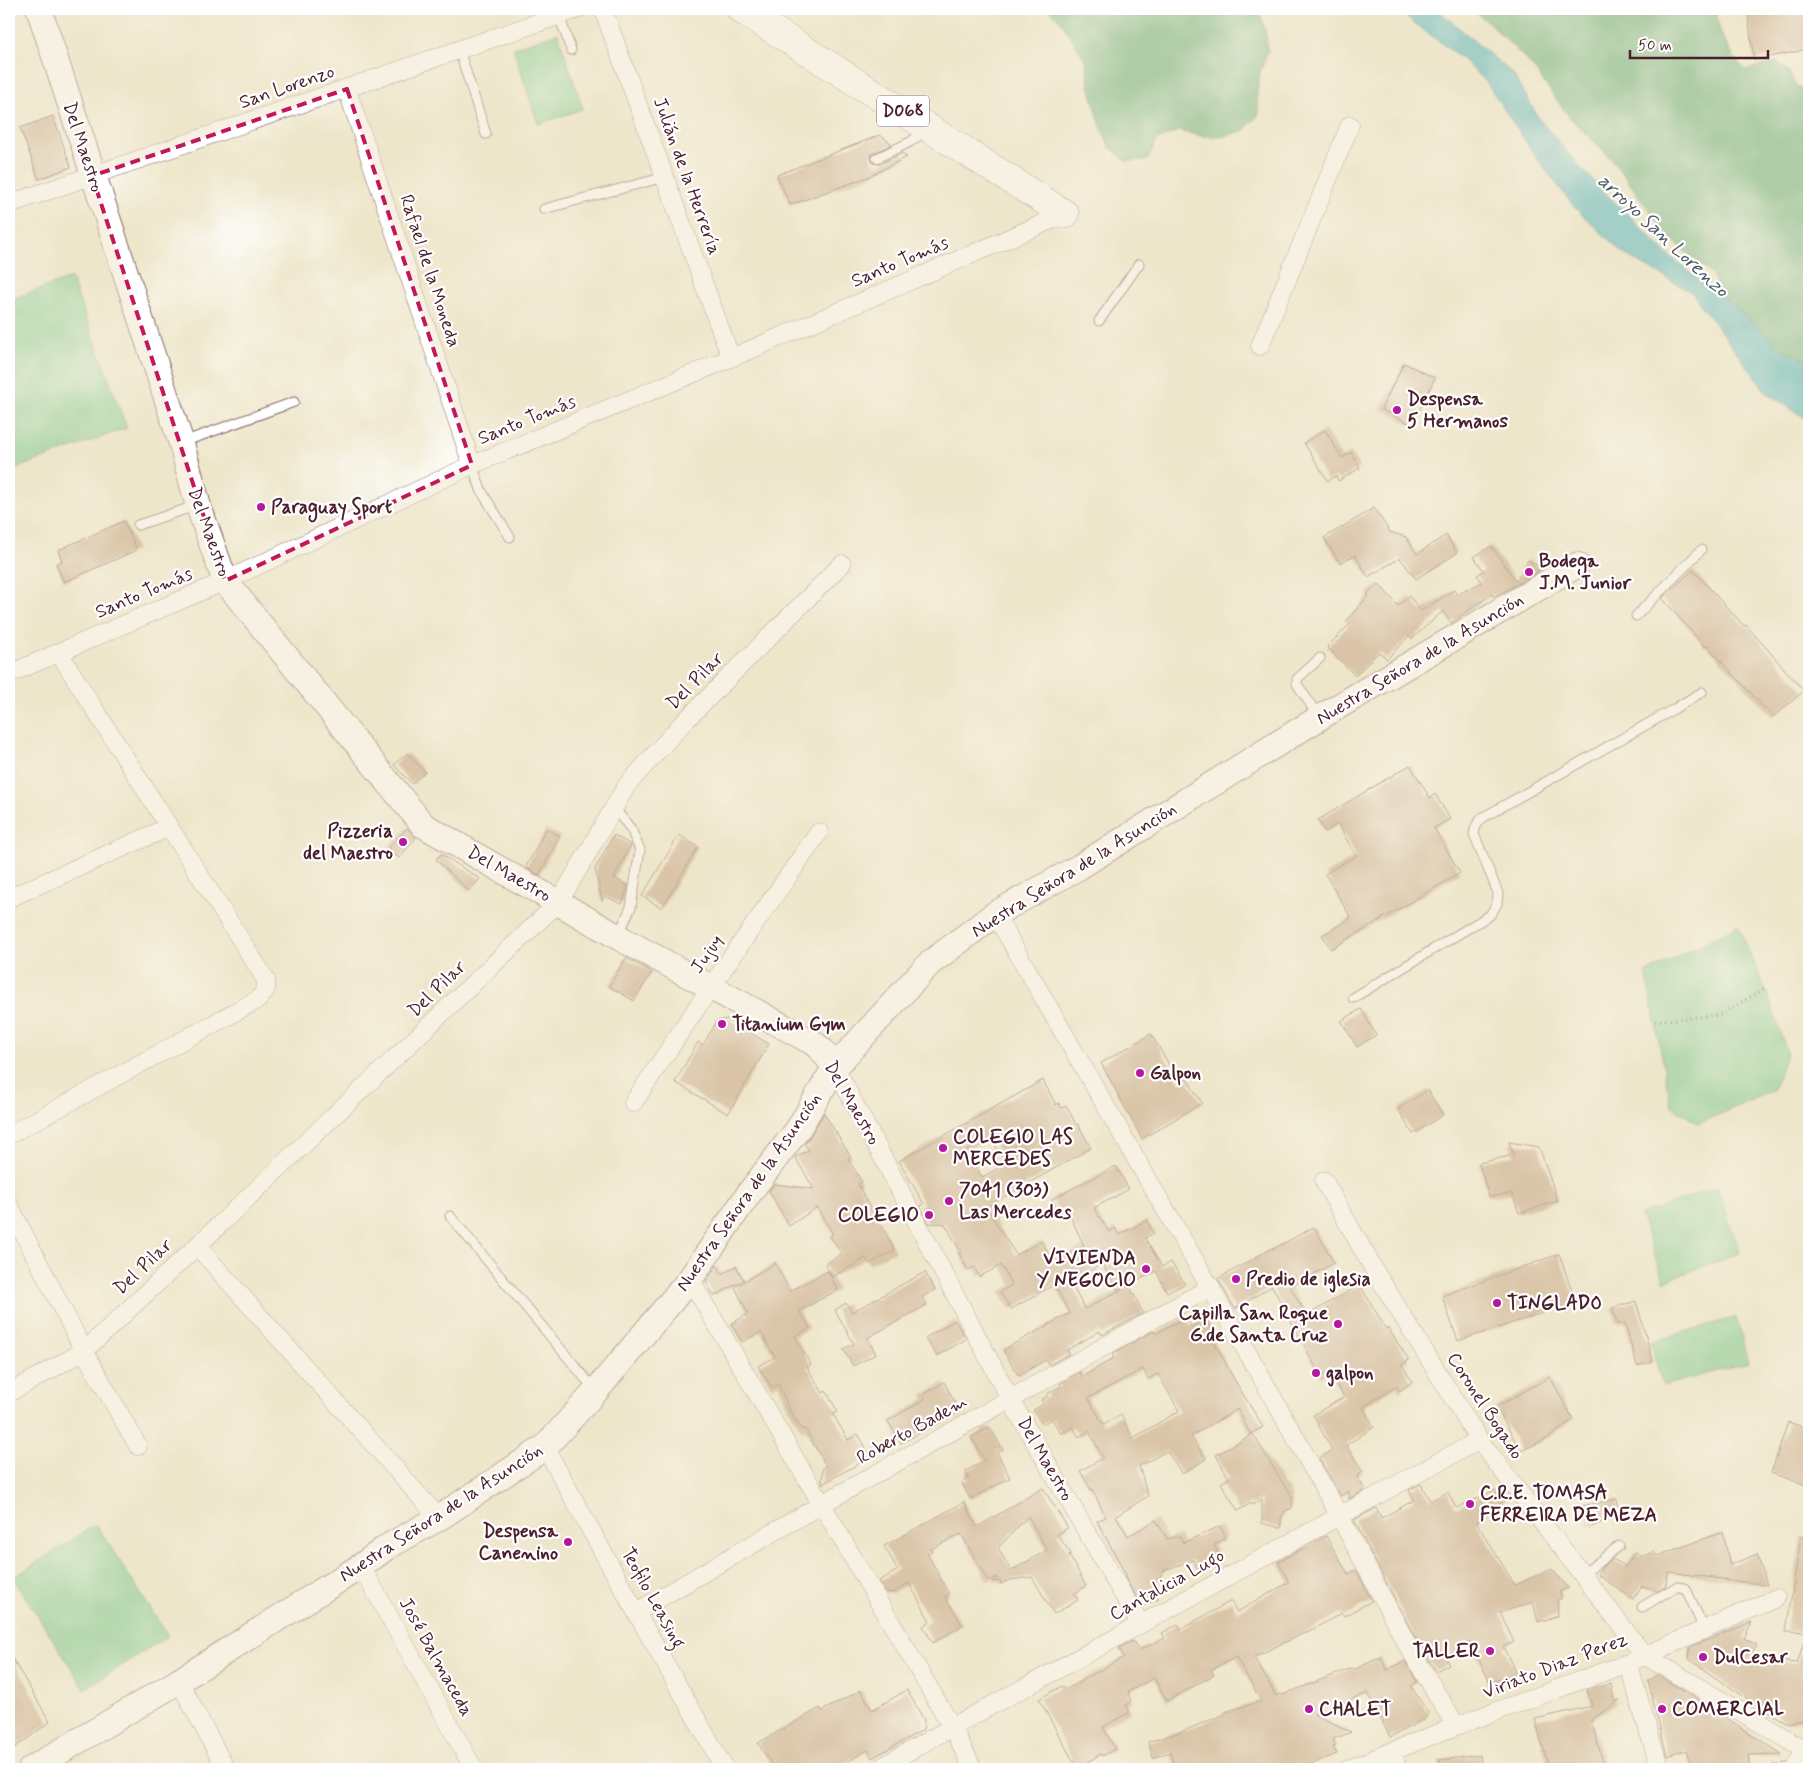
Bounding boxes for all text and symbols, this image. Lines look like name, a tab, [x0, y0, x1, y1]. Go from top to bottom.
scale bar	[1630, 28, 1768, 60]
text: 50 m	[1638, 36, 1672, 56]
street label: San Lorenzo	[236, 59, 338, 115]
street label: Julián de la Herrería	[647, 94, 727, 258]
road number: D068	[877, 95, 929, 126]
street label: Del Maestro	[57, 99, 109, 195]
water label: arroyo San Lorenzo	[1592, 168, 1735, 304]
street label: Rafael de la Moneda	[394, 191, 466, 351]
street label: Santo Tomás	[847, 230, 953, 294]
place label: Despensa 5 Hermanos	[1407, 387, 1508, 434]
street label: Santo Tomás	[474, 389, 580, 451]
marker: Despensa 5 Hermanos	[1391, 404, 1403, 416]
street label: Del Maestro	[181, 484, 237, 580]
place label: Paraguay Sport	[271, 495, 392, 523]
marker: Paraguay Sport	[255, 501, 267, 513]
place label: Bodega J.M. Junior	[1539, 549, 1632, 596]
street label: Santo Tomás	[91, 561, 197, 625]
marker: Bodega J.M. Junior	[1523, 566, 1535, 578]
street label: Nuestra Señora de la Asunción	[1312, 587, 1528, 731]
street label: Del Pilar	[661, 647, 729, 715]
street label: Nuestra Señora de la Asunción	[967, 796, 1181, 944]
place label: Pizzeria del Maestro	[303, 819, 393, 866]
marker: Pizzeria del Maestro	[397, 836, 409, 848]
street label: Del Maestro	[462, 840, 556, 908]
street label: Jujuy	[685, 930, 730, 979]
street label: Del Pilar	[402, 955, 472, 1023]
place label: Titanium Gym	[732, 1012, 846, 1037]
marker: Titanium Gym	[716, 1018, 728, 1030]
street label: Del Maestro	[818, 1056, 886, 1150]
place label: Galpon	[1150, 1061, 1201, 1086]
marker: Galpon	[1134, 1067, 1146, 1079]
street label: Nuestra Señora de la Asunción	[671, 1087, 827, 1297]
place label: COLEGIO LAS MERCEDES	[953, 1125, 1073, 1172]
marker: COLEGIO LAS MERCEDES	[937, 1142, 949, 1154]
place label: 7041 (303) Las Mercedes	[959, 1178, 1072, 1225]
marker: 7041 (303) Las Mercedes	[943, 1195, 955, 1207]
place label: COLEGIO	[838, 1203, 919, 1228]
marker: COLEGIO	[923, 1209, 935, 1221]
street label: Del Pilar	[108, 1233, 178, 1301]
place label: VIVIENDA Y NEGOCIO	[1037, 1246, 1136, 1293]
marker: VIVIENDA Y NEGOCIO	[1140, 1263, 1152, 1275]
place label: Predio de iglesia	[1246, 1267, 1371, 1293]
marker: Predio de iglesia	[1230, 1273, 1242, 1285]
place label: TINGLADO	[1507, 1291, 1602, 1316]
marker: TINGLADO	[1491, 1297, 1503, 1309]
place label: Capilla San Roque G.de Santa Cruz	[1179, 1301, 1329, 1348]
marker: Capilla San Roque G.de Santa Cruz	[1332, 1318, 1344, 1330]
street label: Coronel Bogado	[1440, 1348, 1529, 1465]
place label: galpon	[1326, 1361, 1374, 1387]
marker: galpon	[1310, 1367, 1322, 1379]
street label: Roberto Badem	[852, 1389, 972, 1471]
street label: Del Maestro	[1011, 1412, 1079, 1506]
street label: Nuestra Señora de la Asunción	[335, 1438, 547, 1588]
place label: C.R.E. TOMASA FERREIRA DE MEZA	[1480, 1481, 1657, 1528]
marker: C.R.E. TOMASA FERREIRA DE MEZA	[1464, 1498, 1476, 1510]
place label: Despensa Canenino	[479, 1519, 559, 1566]
marker: Despensa Canenino	[562, 1536, 574, 1548]
street label: Teofilo Leasing	[612, 1543, 691, 1655]
street label: Cantalicia Lugo	[1105, 1543, 1231, 1630]
street label: José Balmaceda	[393, 1593, 479, 1721]
street label: Viriato Diaz Perez	[1479, 1627, 1631, 1705]
place label: TALLER	[1413, 1639, 1480, 1664]
marker: TALLER	[1484, 1645, 1496, 1657]
place label: DulCesar	[1713, 1645, 1789, 1670]
marker: DulCesar	[1697, 1651, 1709, 1663]
place label: CHALET	[1319, 1697, 1392, 1722]
place label: COMERCIAL	[1672, 1697, 1784, 1722]
marker: CHALET	[1303, 1703, 1315, 1715]
marker: COMERCIAL	[1656, 1703, 1668, 1715]

